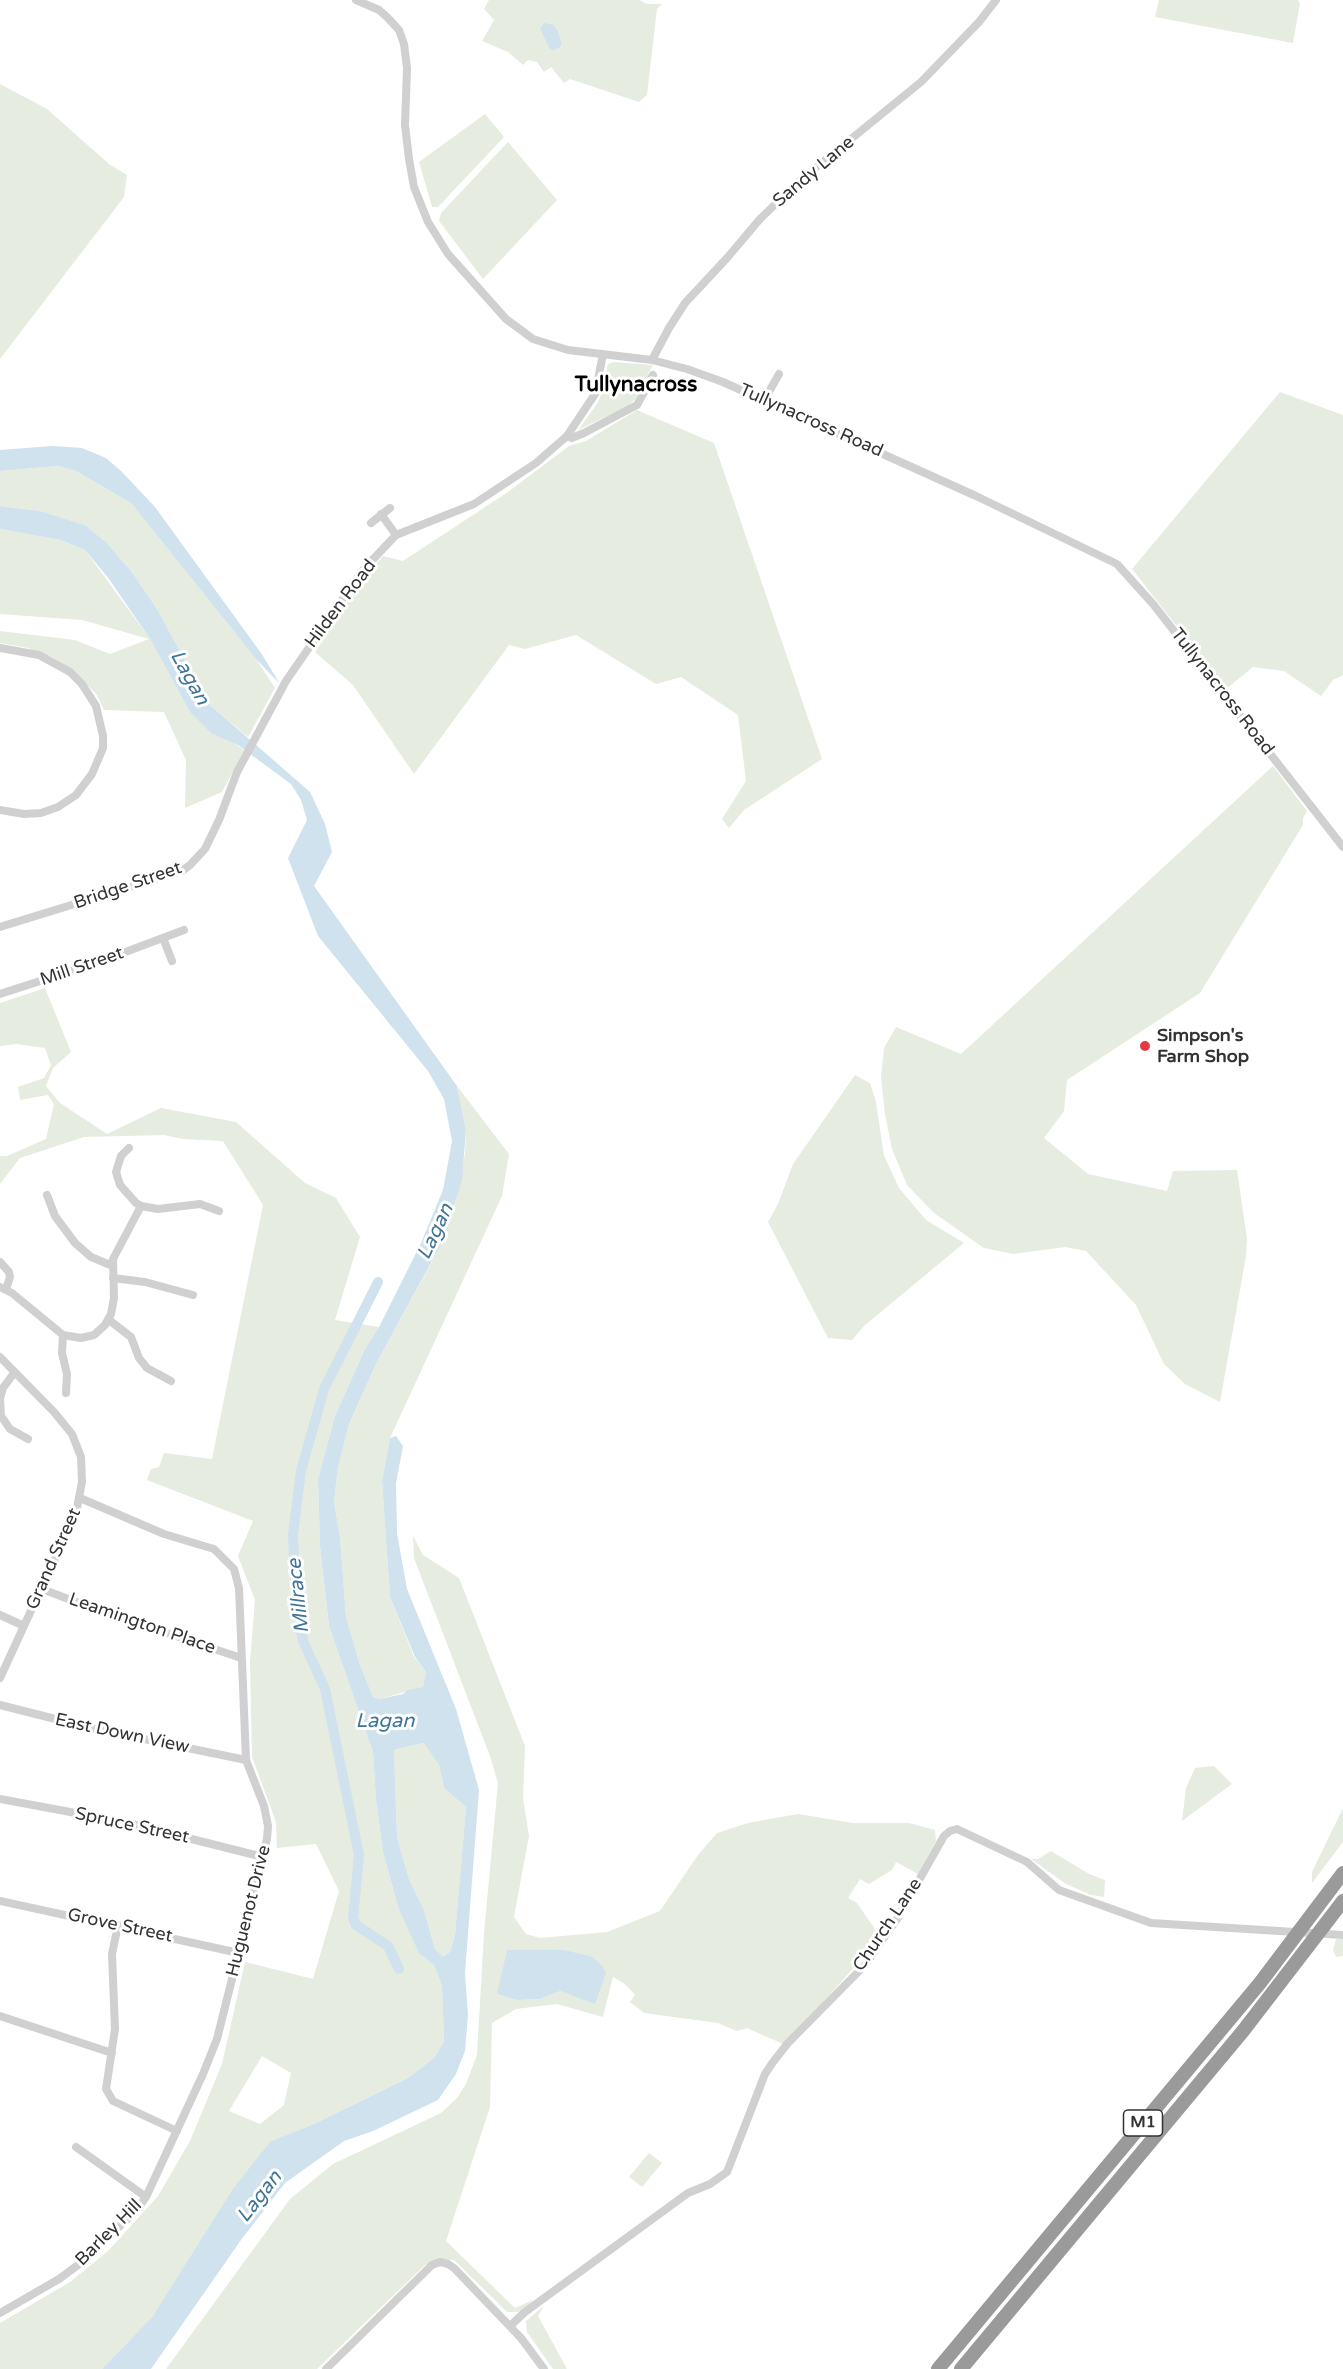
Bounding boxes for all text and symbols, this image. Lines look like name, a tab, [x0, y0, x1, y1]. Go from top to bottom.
street label: Sandy Lane	[769, 132, 859, 212]
district label: Tullynacross	[575, 372, 697, 398]
street label: Tullynacross Road	[736, 380, 886, 462]
street label: Hilden Road	[301, 556, 381, 652]
street label: Tullynacross Road	[1166, 624, 1278, 760]
water label: Lagan	[164, 646, 214, 710]
street label: Bridge Street	[71, 857, 185, 915]
street label: Mill Street	[37, 943, 127, 991]
place label: Simpson's Farm Shop	[1157, 1025, 1249, 1068]
marker: Simpson's Farm Shop	[1138, 1039, 1152, 1053]
water label: Lagan	[413, 1200, 459, 1264]
street label: Grand Street	[22, 1505, 86, 1613]
water label: Millrace	[283, 1558, 315, 1634]
street label: Leamington Place	[66, 1589, 218, 1659]
street label: East Down View	[53, 1709, 191, 1759]
water label: Lagan	[356, 1710, 414, 1734]
street label: Spruce Street	[73, 1803, 191, 1849]
street label: Huguenot Drive	[222, 1843, 276, 1979]
street label: Church Lane	[849, 1874, 927, 1976]
street label: Grove Street	[66, 1904, 174, 1948]
road number: M1	[1124, 2110, 1162, 2136]
water label: Lagan	[232, 2166, 288, 2228]
street label: Barley Hill	[71, 2195, 147, 2271]

